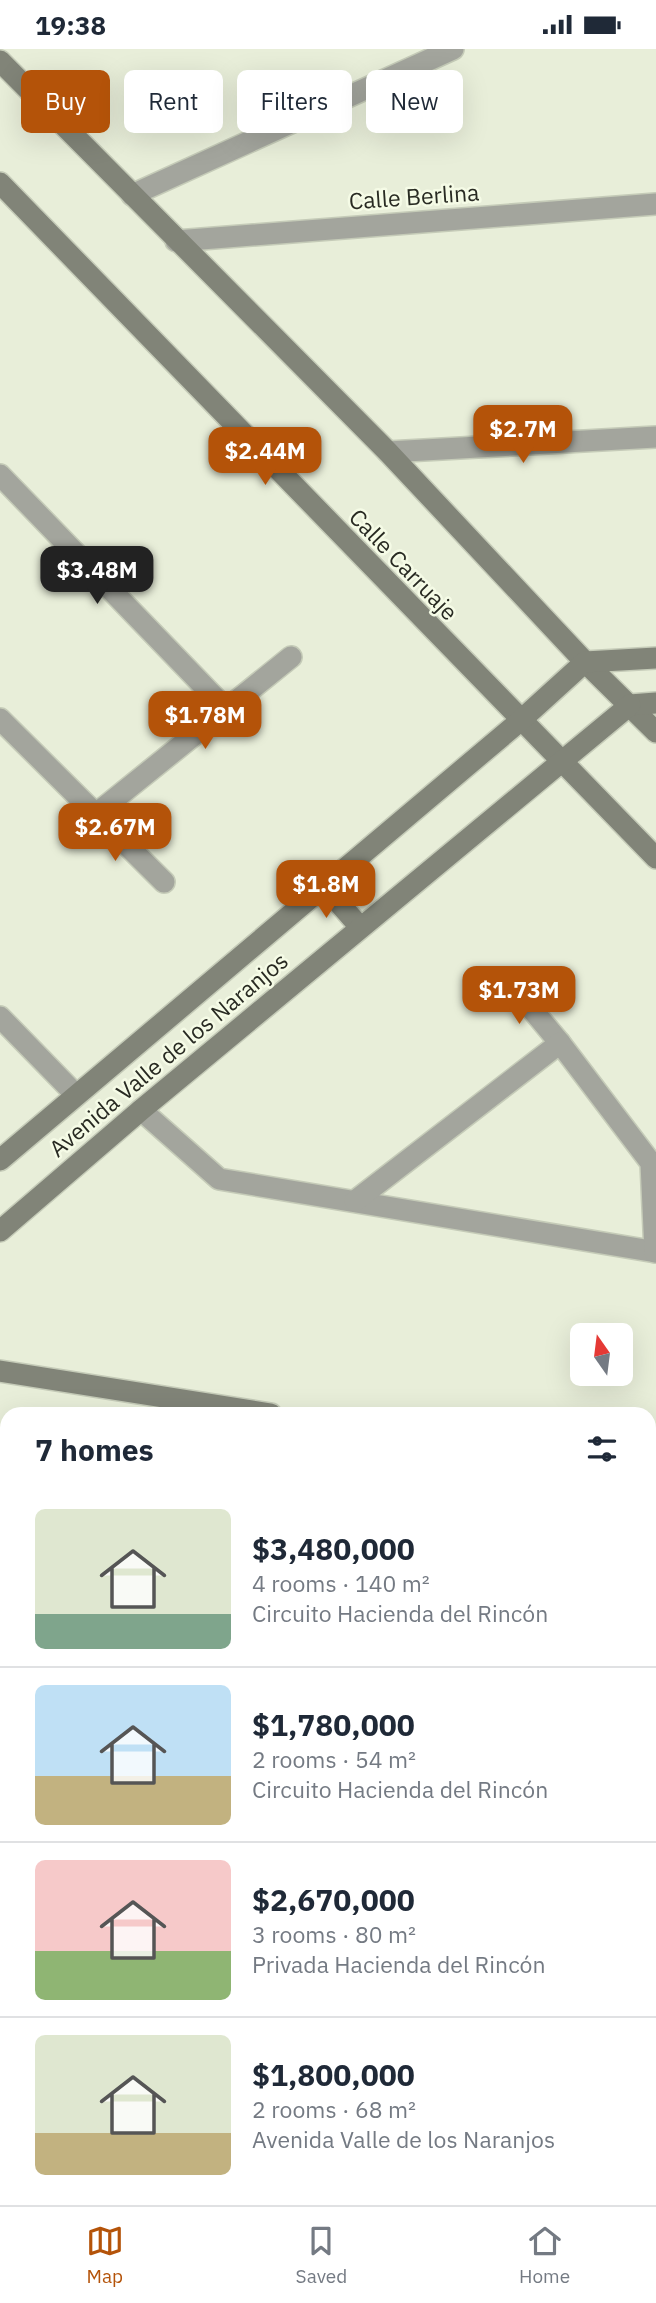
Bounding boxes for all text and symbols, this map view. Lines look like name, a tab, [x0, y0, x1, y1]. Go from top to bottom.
text: 19:38	[35, 8, 106, 42]
chip: Buy	[21, 70, 110, 133]
chip: Rent	[124, 70, 223, 133]
chip: Filters	[237, 70, 352, 133]
chip: New	[366, 70, 463, 133]
street label: Calle Berlina	[348, 176, 480, 216]
pin: $2.7M	[474, 405, 572, 465]
text: $2.7M	[489, 413, 557, 443]
pin: $2.44M	[208, 427, 322, 487]
text: $2.44M	[224, 435, 306, 465]
street label: Calle Carruaje	[343, 502, 465, 626]
pin: $3.48M	[40, 547, 154, 606]
text: $3.48M	[56, 554, 138, 584]
pin: $1.78M	[148, 691, 262, 751]
text: $1.78M	[164, 699, 246, 729]
pin: $2.67M	[58, 803, 172, 863]
text: $2.67M	[74, 811, 156, 841]
pin: $1.8M	[277, 861, 375, 920]
text: $1.8M	[292, 868, 360, 898]
street label: Avenida Valle de los Naranjos	[42, 945, 294, 1163]
pin: $1.73M	[462, 967, 576, 1026]
text: $1.73M	[478, 974, 560, 1004]
north arrow	[570, 1323, 634, 1386]
map controls	[570, 1323, 633, 1386]
text: 7 homes	[35, 1430, 154, 1469]
icon: filters	[583, 1430, 621, 1468]
text: $3,480,000	[252, 1529, 415, 1568]
icon: home	[91, 1537, 175, 1621]
text: 4 rooms · 140 m²	[252, 1568, 430, 1598]
text: Circuito Hacienda del Rincón	[252, 1598, 548, 1628]
text: $1,780,000	[252, 1705, 415, 1744]
icon: home	[91, 1713, 175, 1797]
text: 2 rooms · 54 m²	[252, 1744, 416, 1774]
text: Circuito Hacienda del Rincón	[252, 1774, 548, 1804]
text: $2,670,000	[252, 1880, 415, 1919]
icon: home	[91, 1888, 175, 1972]
text: 3 rooms · 80 m²	[252, 1919, 416, 1949]
text: Privada Hacienda del Rincón	[252, 1949, 546, 1979]
text: $1,800,000	[252, 2055, 415, 2094]
icon: home	[91, 2063, 175, 2147]
text: 2 rooms · 68 m²	[252, 2094, 416, 2124]
text: Avenida Valle de los Naranjos	[252, 2124, 555, 2154]
tab: Map	[86, 2222, 124, 2288]
tab: Saved	[296, 2222, 347, 2288]
tab: Home	[519, 2222, 570, 2288]

